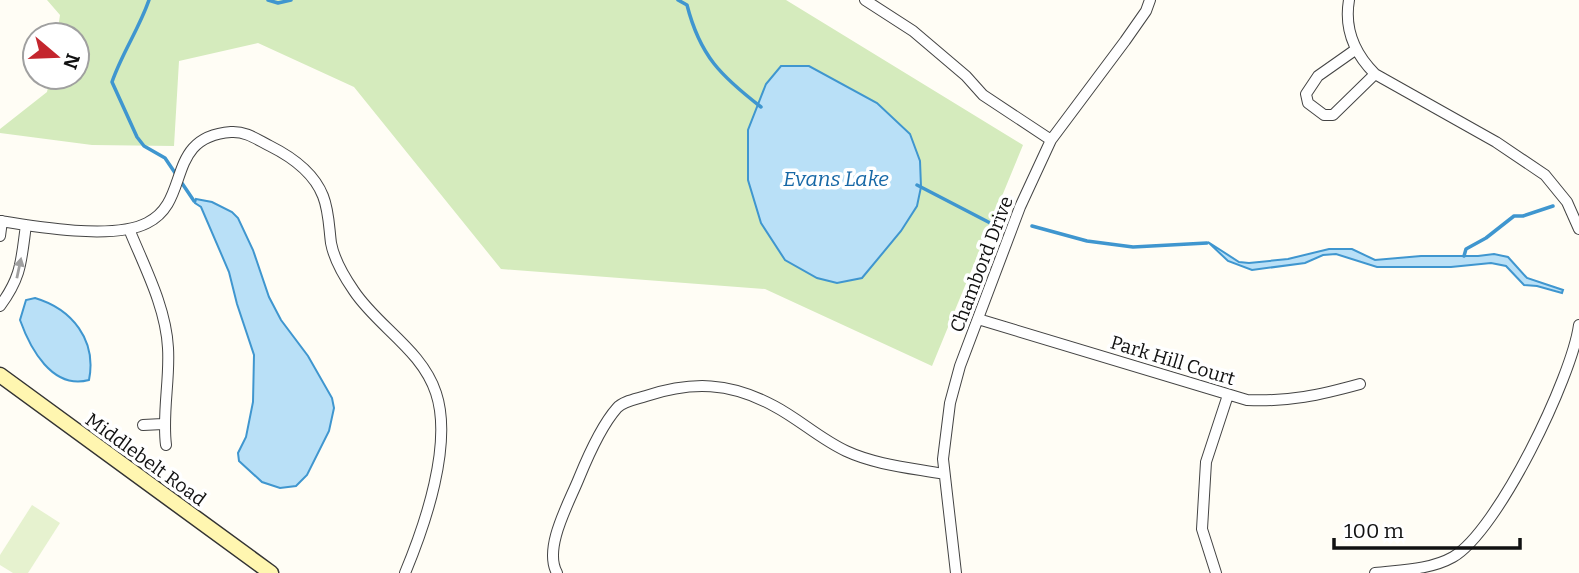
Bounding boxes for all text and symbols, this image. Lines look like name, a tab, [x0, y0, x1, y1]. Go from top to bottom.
north arrow	[21, 21, 91, 91]
text: N	[58, 51, 85, 72]
water label: Evans Lake	[783, 166, 889, 192]
street label: Chambord Drive	[945, 193, 1018, 335]
one-way arrow	[13, 257, 24, 279]
street label: Park Hill Court	[1108, 331, 1238, 390]
street label: Middlebelt Road	[81, 408, 210, 511]
scale bar	[1334, 506, 1520, 550]
text: 100 m	[1344, 518, 1404, 544]

